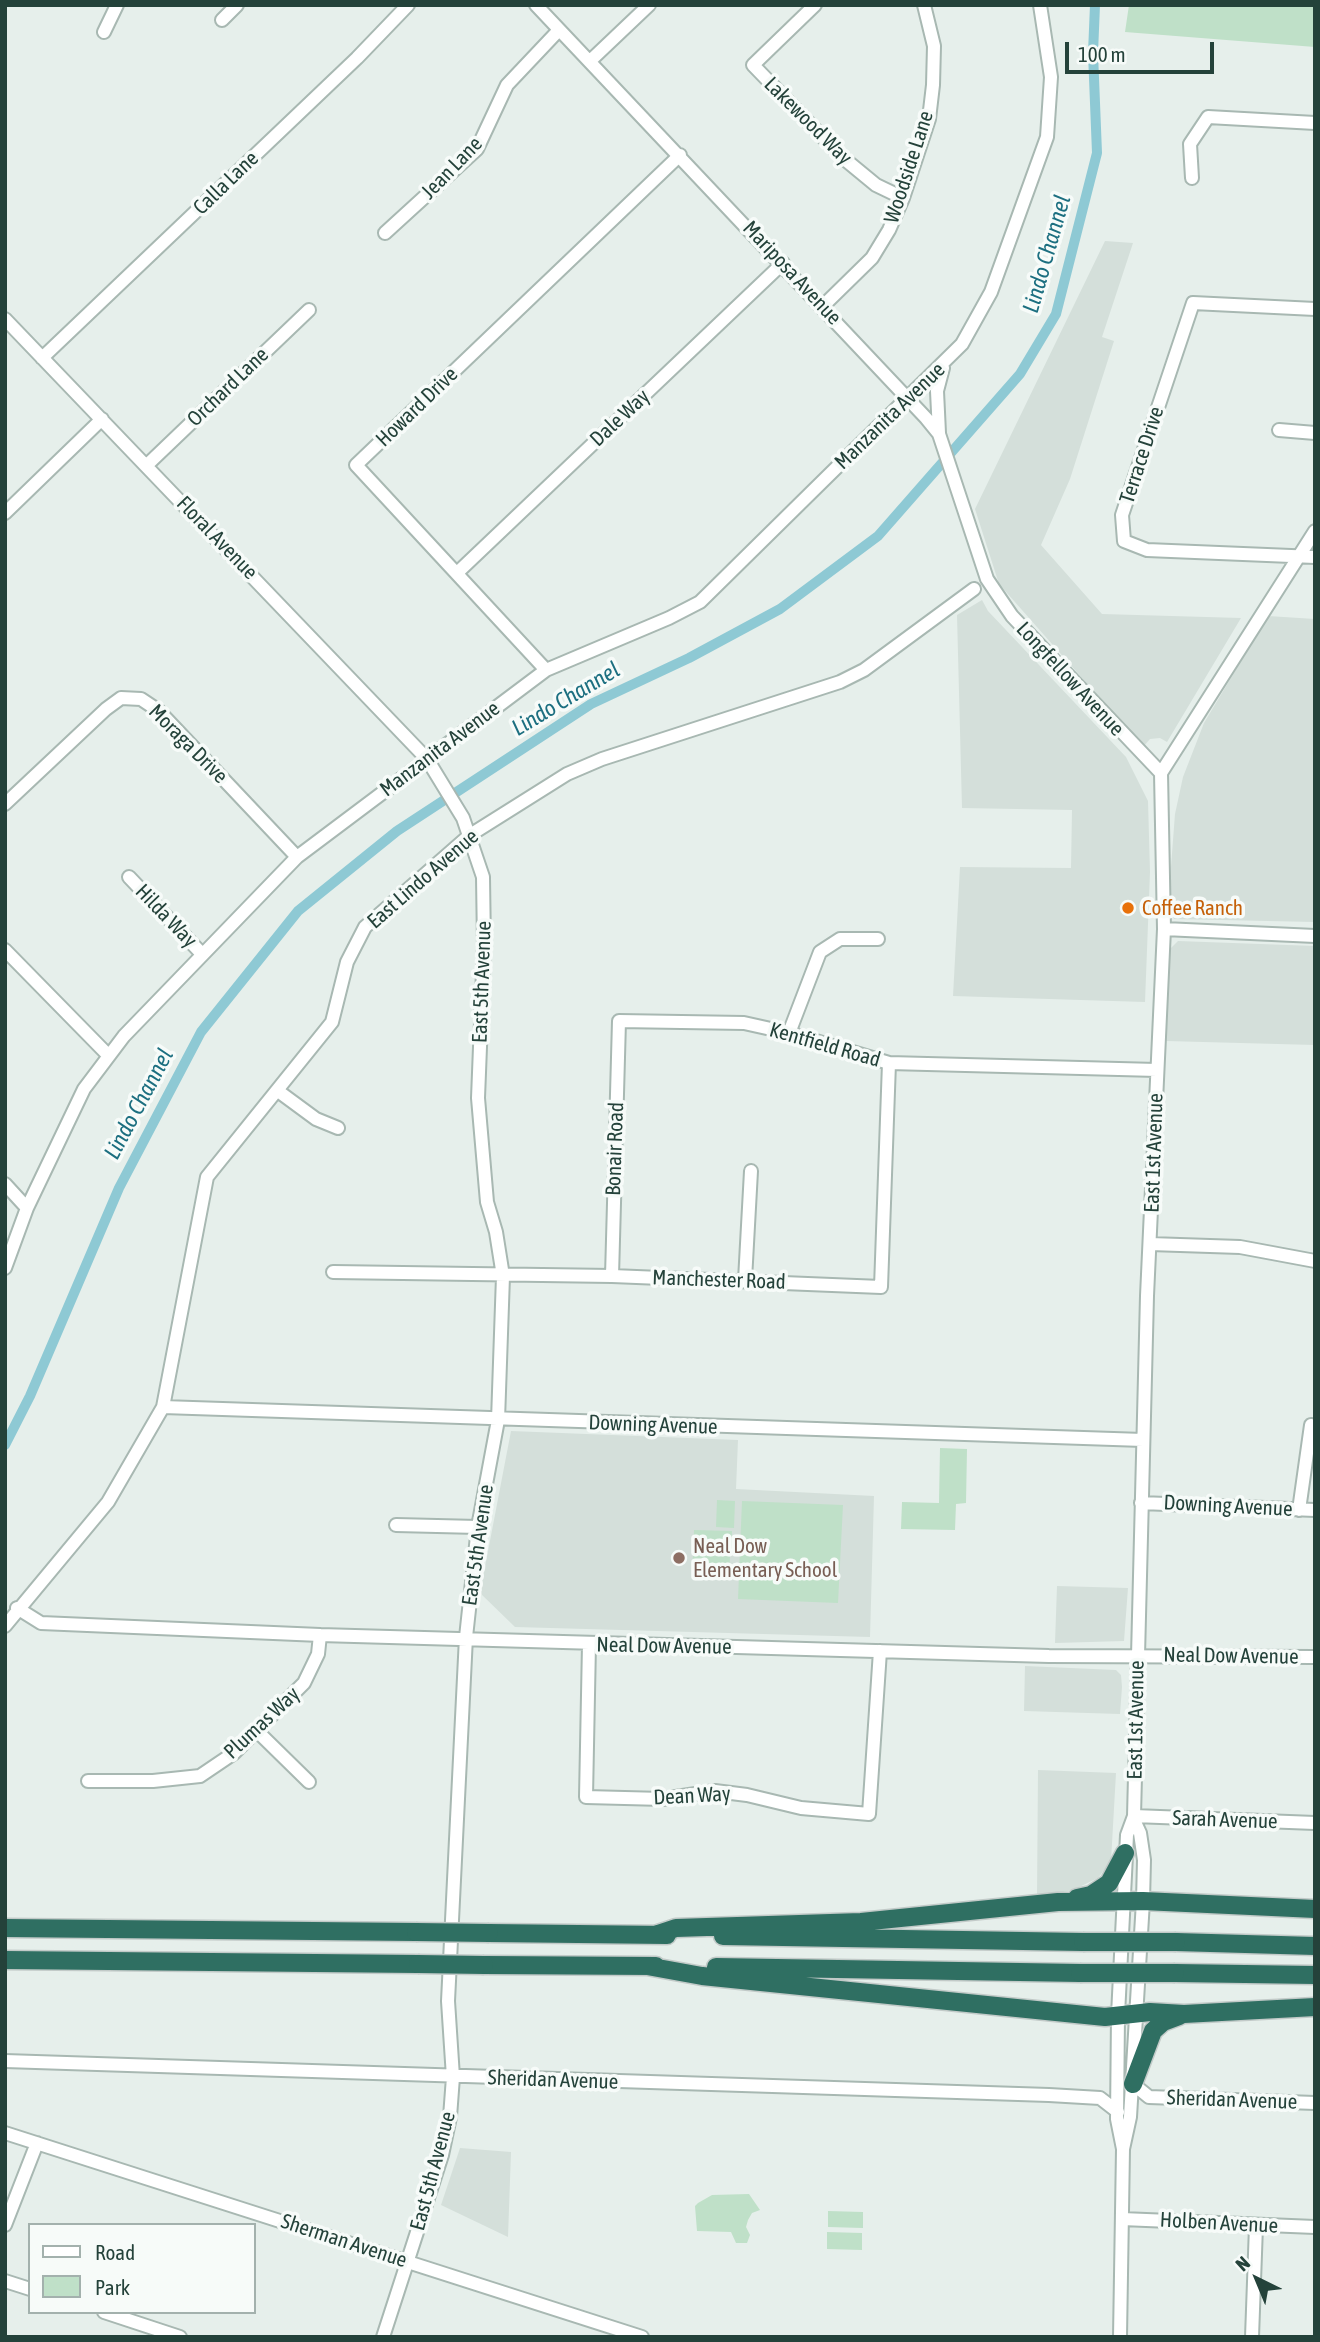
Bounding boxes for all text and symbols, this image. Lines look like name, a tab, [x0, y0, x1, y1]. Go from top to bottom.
scale bar	[1068, 28, 1217, 72]
text: 100 m	[1078, 42, 1126, 66]
street label: Lakewood Way	[759, 72, 857, 170]
street label: Woodside Lane	[879, 108, 939, 226]
street label: Jean Lane	[416, 132, 488, 204]
street label: Calla Lane	[188, 146, 264, 220]
water label: Lindo Channel	[1017, 192, 1077, 316]
street label: Mariposa Avenue	[737, 216, 847, 330]
street label: Orchard Lane	[182, 342, 274, 432]
street label: Manzanita Avenue	[830, 357, 950, 475]
street label: Howard Drive	[371, 362, 463, 452]
street label: Dale Way	[585, 384, 655, 452]
street label: Terrace Drive	[1115, 403, 1169, 507]
street label: Floral Avenue	[171, 491, 263, 585]
street label: Longfellow Avenue	[1011, 617, 1129, 741]
water label: Lindo Channel	[507, 656, 625, 742]
street label: Manzanita Avenue	[375, 696, 505, 802]
street label: Moraga Drive	[143, 699, 233, 789]
street label: East Lindo Avenue	[362, 824, 484, 934]
street label: Hilda Way	[130, 879, 202, 953]
place label: Coffee Ranch	[1142, 895, 1243, 921]
marker: Coffee Ranch	[1120, 900, 1136, 916]
street label: East 5th Avenue	[467, 921, 497, 1043]
street label: Kentfield Road	[767, 1017, 883, 1073]
water label: Lindo Channel	[98, 1044, 180, 1164]
street label: East 1st Avenue	[1139, 1093, 1169, 1213]
street label: Bonair Road	[601, 1102, 629, 1196]
street label: Manchester Road	[652, 1265, 786, 1295]
street label: Downing Avenue	[588, 1410, 718, 1440]
street label: East 5th Avenue	[457, 1483, 499, 1607]
street label: Downing Avenue	[1163, 1490, 1293, 1522]
place label: Neal Dow Elementary School	[693, 1533, 837, 1583]
marker: Neal Dow Elementary School	[671, 1550, 687, 1566]
street label: Neal Dow Avenue	[596, 1632, 732, 1660]
street label: Neal Dow Avenue	[1163, 1642, 1299, 1670]
street label: East 1st Avenue	[1122, 1660, 1150, 1780]
street label: Plumas Way	[219, 1682, 305, 1764]
street label: Dean Way	[653, 1781, 731, 1811]
street label: Sarah Avenue	[1172, 1806, 1278, 1834]
street label: Sheridan Avenue	[487, 2065, 619, 2095]
street label: Sheridan Avenue	[1166, 2085, 1298, 2115]
street label: East 5th Avenue	[405, 2109, 461, 2233]
street label: Holben Avenue	[1159, 2207, 1279, 2239]
street label: Sherman Avenue	[278, 2209, 410, 2273]
legend	[28, 2223, 256, 2314]
text: Road	[95, 2240, 135, 2264]
north arrow	[1222, 2244, 1292, 2314]
text: N	[1231, 2252, 1254, 2276]
text: Park	[95, 2275, 130, 2299]

